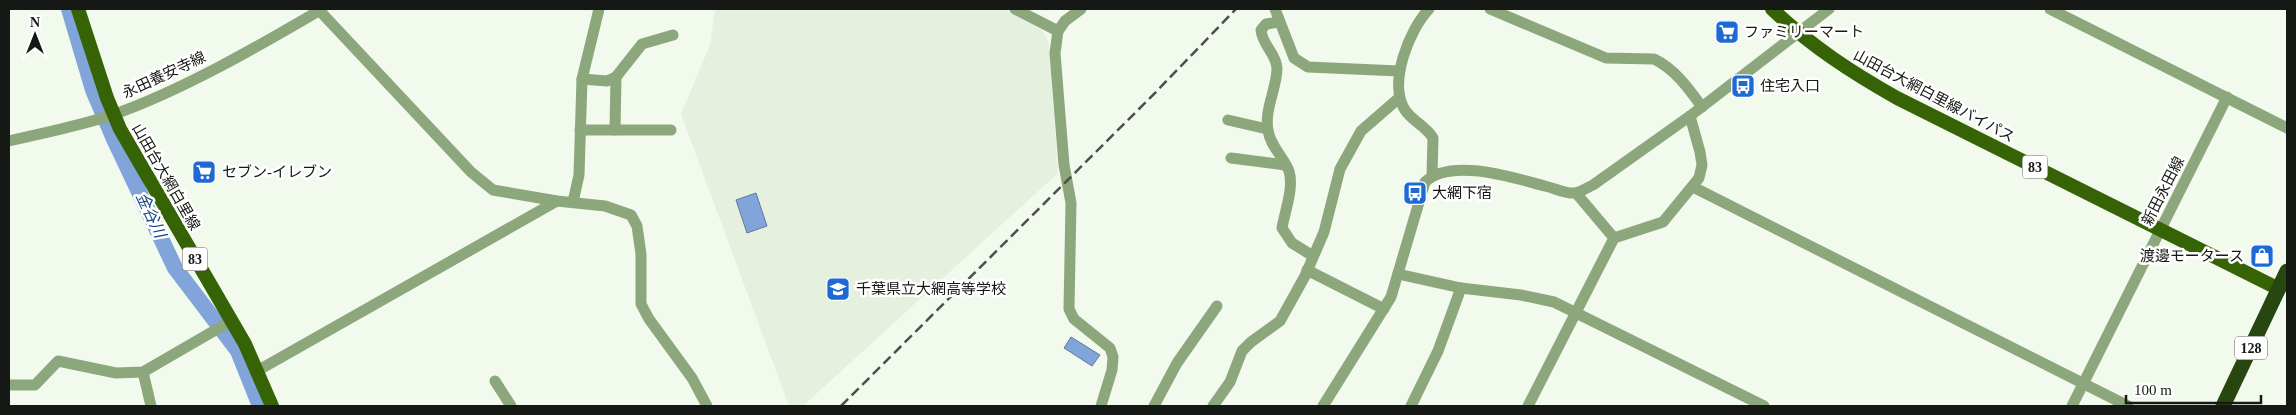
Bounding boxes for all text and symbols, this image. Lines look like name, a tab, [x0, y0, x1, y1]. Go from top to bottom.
north arrow	[10, 10, 60, 60]
text: N	[30, 15, 40, 30]
supermarket icon: ファミリーマート	[1714, 19, 1740, 45]
place label: ファミリーマート	[1744, 24, 1864, 40]
street label: 山田台大網白里線バイパス	[1851, 47, 2017, 145]
street label: 永田養安寺線	[120, 49, 208, 101]
bus stop icon: 住宅入口	[1730, 73, 1756, 99]
place label: 住宅入口	[1760, 78, 1820, 94]
street label: 山田台大網白里線	[129, 121, 203, 233]
street label: 新田永田線	[2139, 154, 2187, 228]
road number: 83	[2022, 156, 2048, 178]
supermarket icon: セブン-イレブン	[191, 159, 217, 185]
place label: セブン-イレブン	[222, 164, 332, 180]
bus stop icon: 大網下宿	[1402, 180, 1428, 206]
place label: 大網下宿	[1432, 185, 1492, 201]
water label: 金谷川	[133, 190, 170, 242]
shop icon: 渡邊モータース	[2249, 243, 2275, 269]
road number: 83	[182, 248, 208, 270]
place label: 渡邊モータース	[2140, 248, 2244, 264]
school or university icon: 千葉県立大網高等学校	[825, 276, 851, 302]
place label: 千葉県立大網高等学校	[856, 281, 1006, 297]
road number: 128	[2235, 336, 2267, 359]
scale bar	[2126, 372, 2261, 404]
text: 100 m	[2134, 382, 2172, 398]

